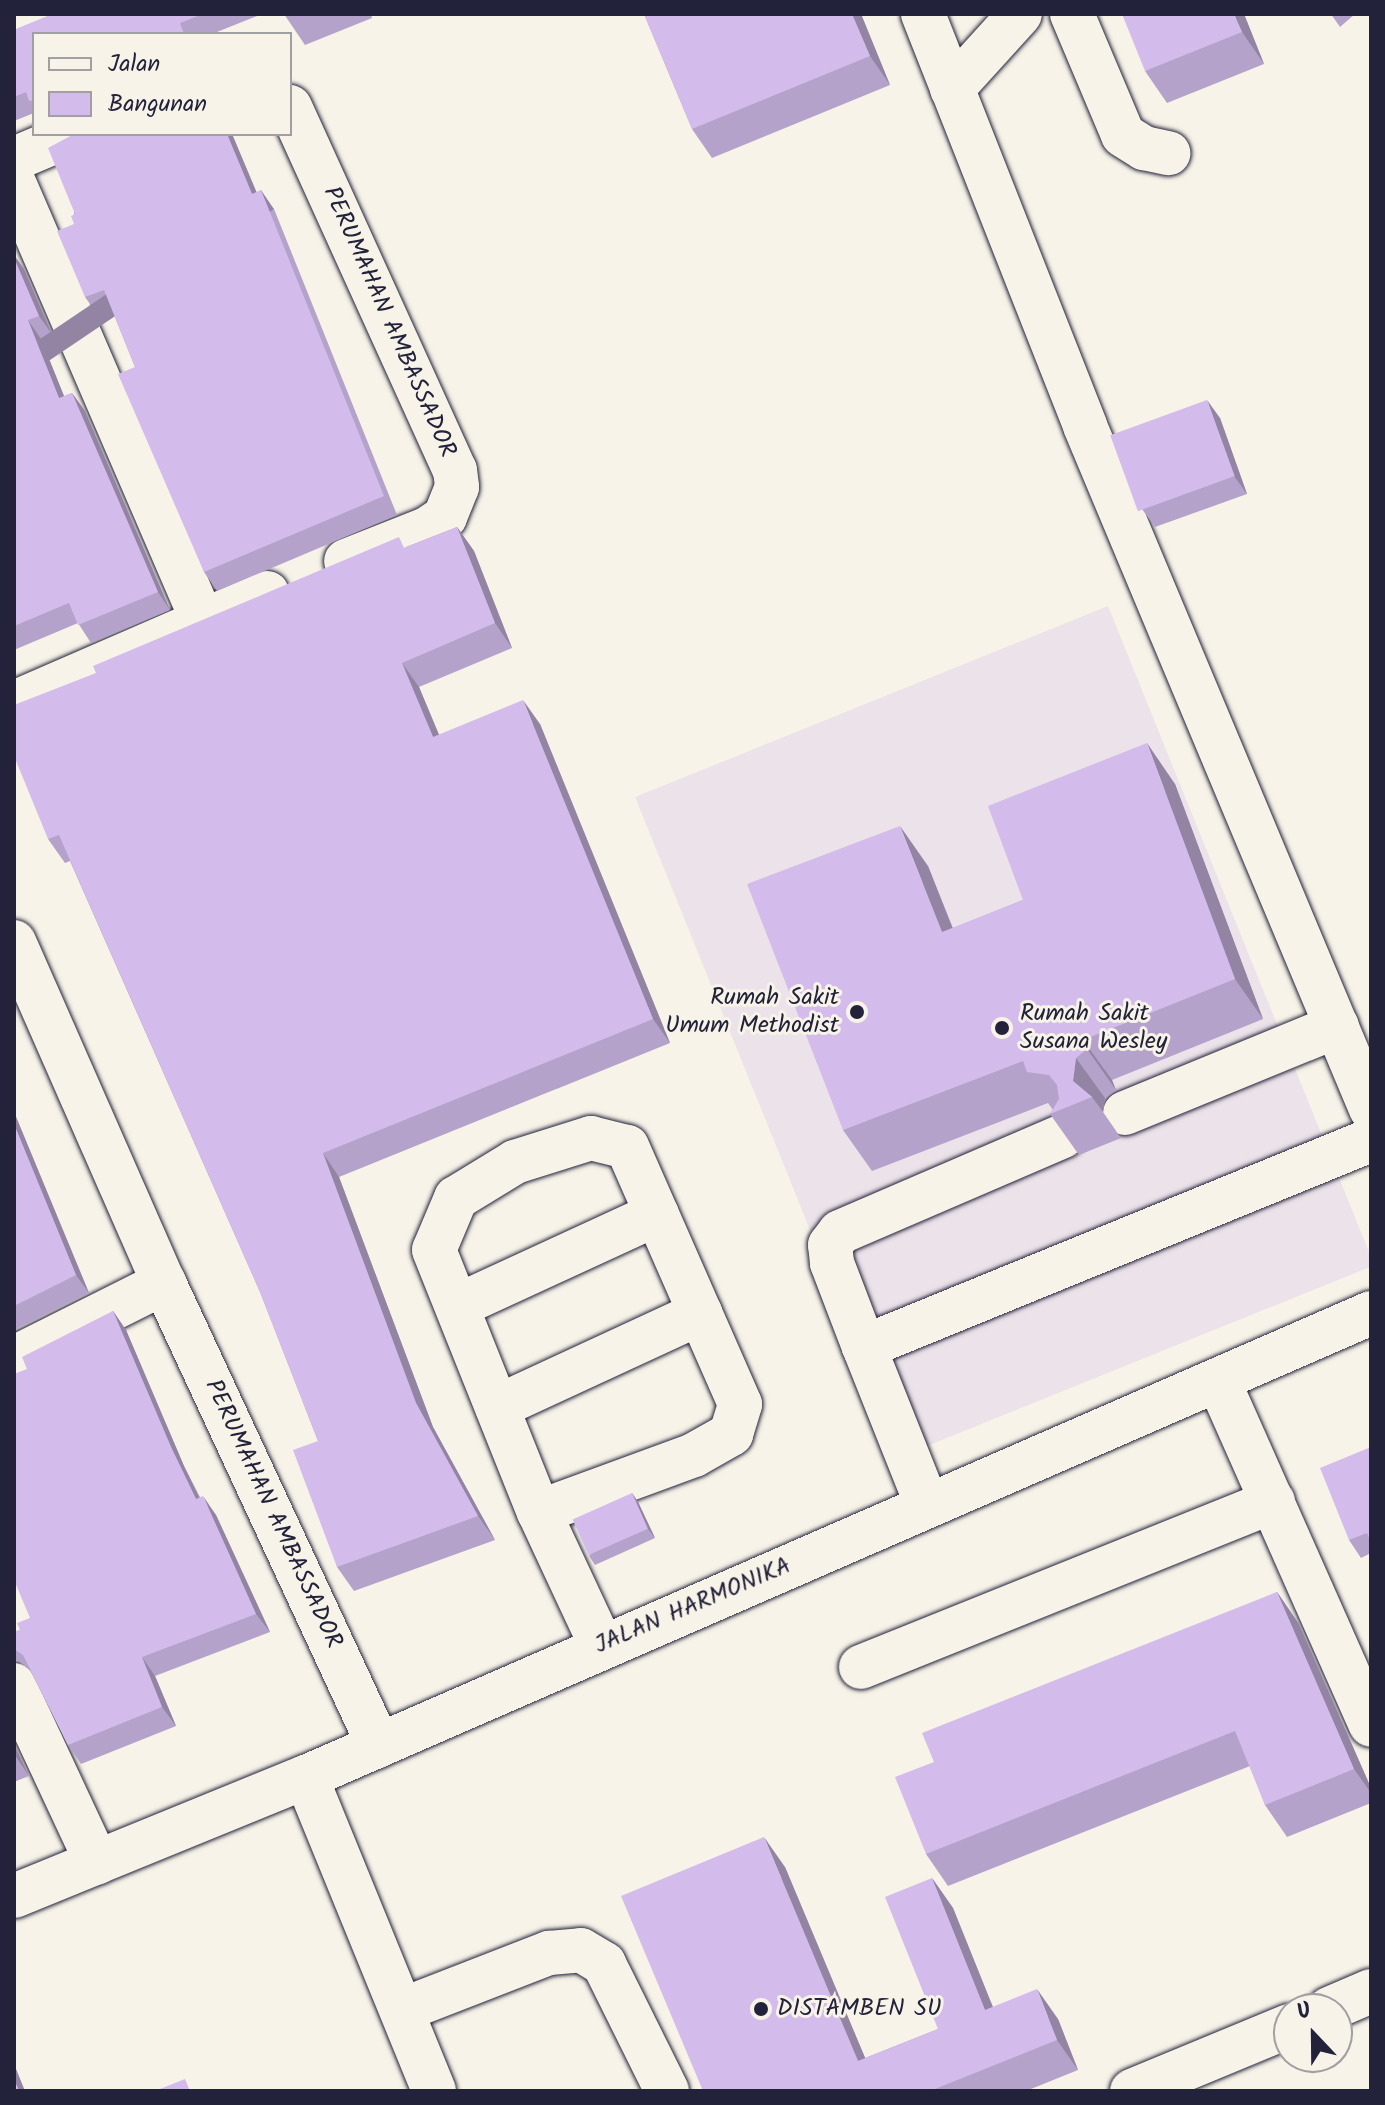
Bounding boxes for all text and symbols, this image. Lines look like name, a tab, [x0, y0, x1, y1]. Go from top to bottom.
legend	[32, 32, 292, 136]
text: Jalan	[108, 45, 160, 84]
text: Bangunan	[108, 85, 207, 124]
street label: PERUMAHAN AMBASSADOR	[316, 182, 462, 462]
place label: Rumah Sakit Umum Methodist	[665, 984, 839, 1040]
place label: Rumah Sakit Susana Wesley	[1020, 1000, 1167, 1056]
marker: Rumah Sakit Umum Methodist	[846, 1001, 868, 1023]
marker: Rumah Sakit Susana Wesley	[991, 1017, 1013, 1039]
street label: PERUMAHAN AMBASSADOR	[198, 1375, 348, 1653]
street label: JALAN HARMONIKA	[591, 1552, 795, 1660]
north arrow	[1273, 1993, 1353, 2073]
text: U	[1292, 1993, 1317, 2031]
place label: DISTAMBEN SU	[777, 1995, 941, 2023]
marker: DISTAMBEN SU	[752, 2000, 770, 2018]

